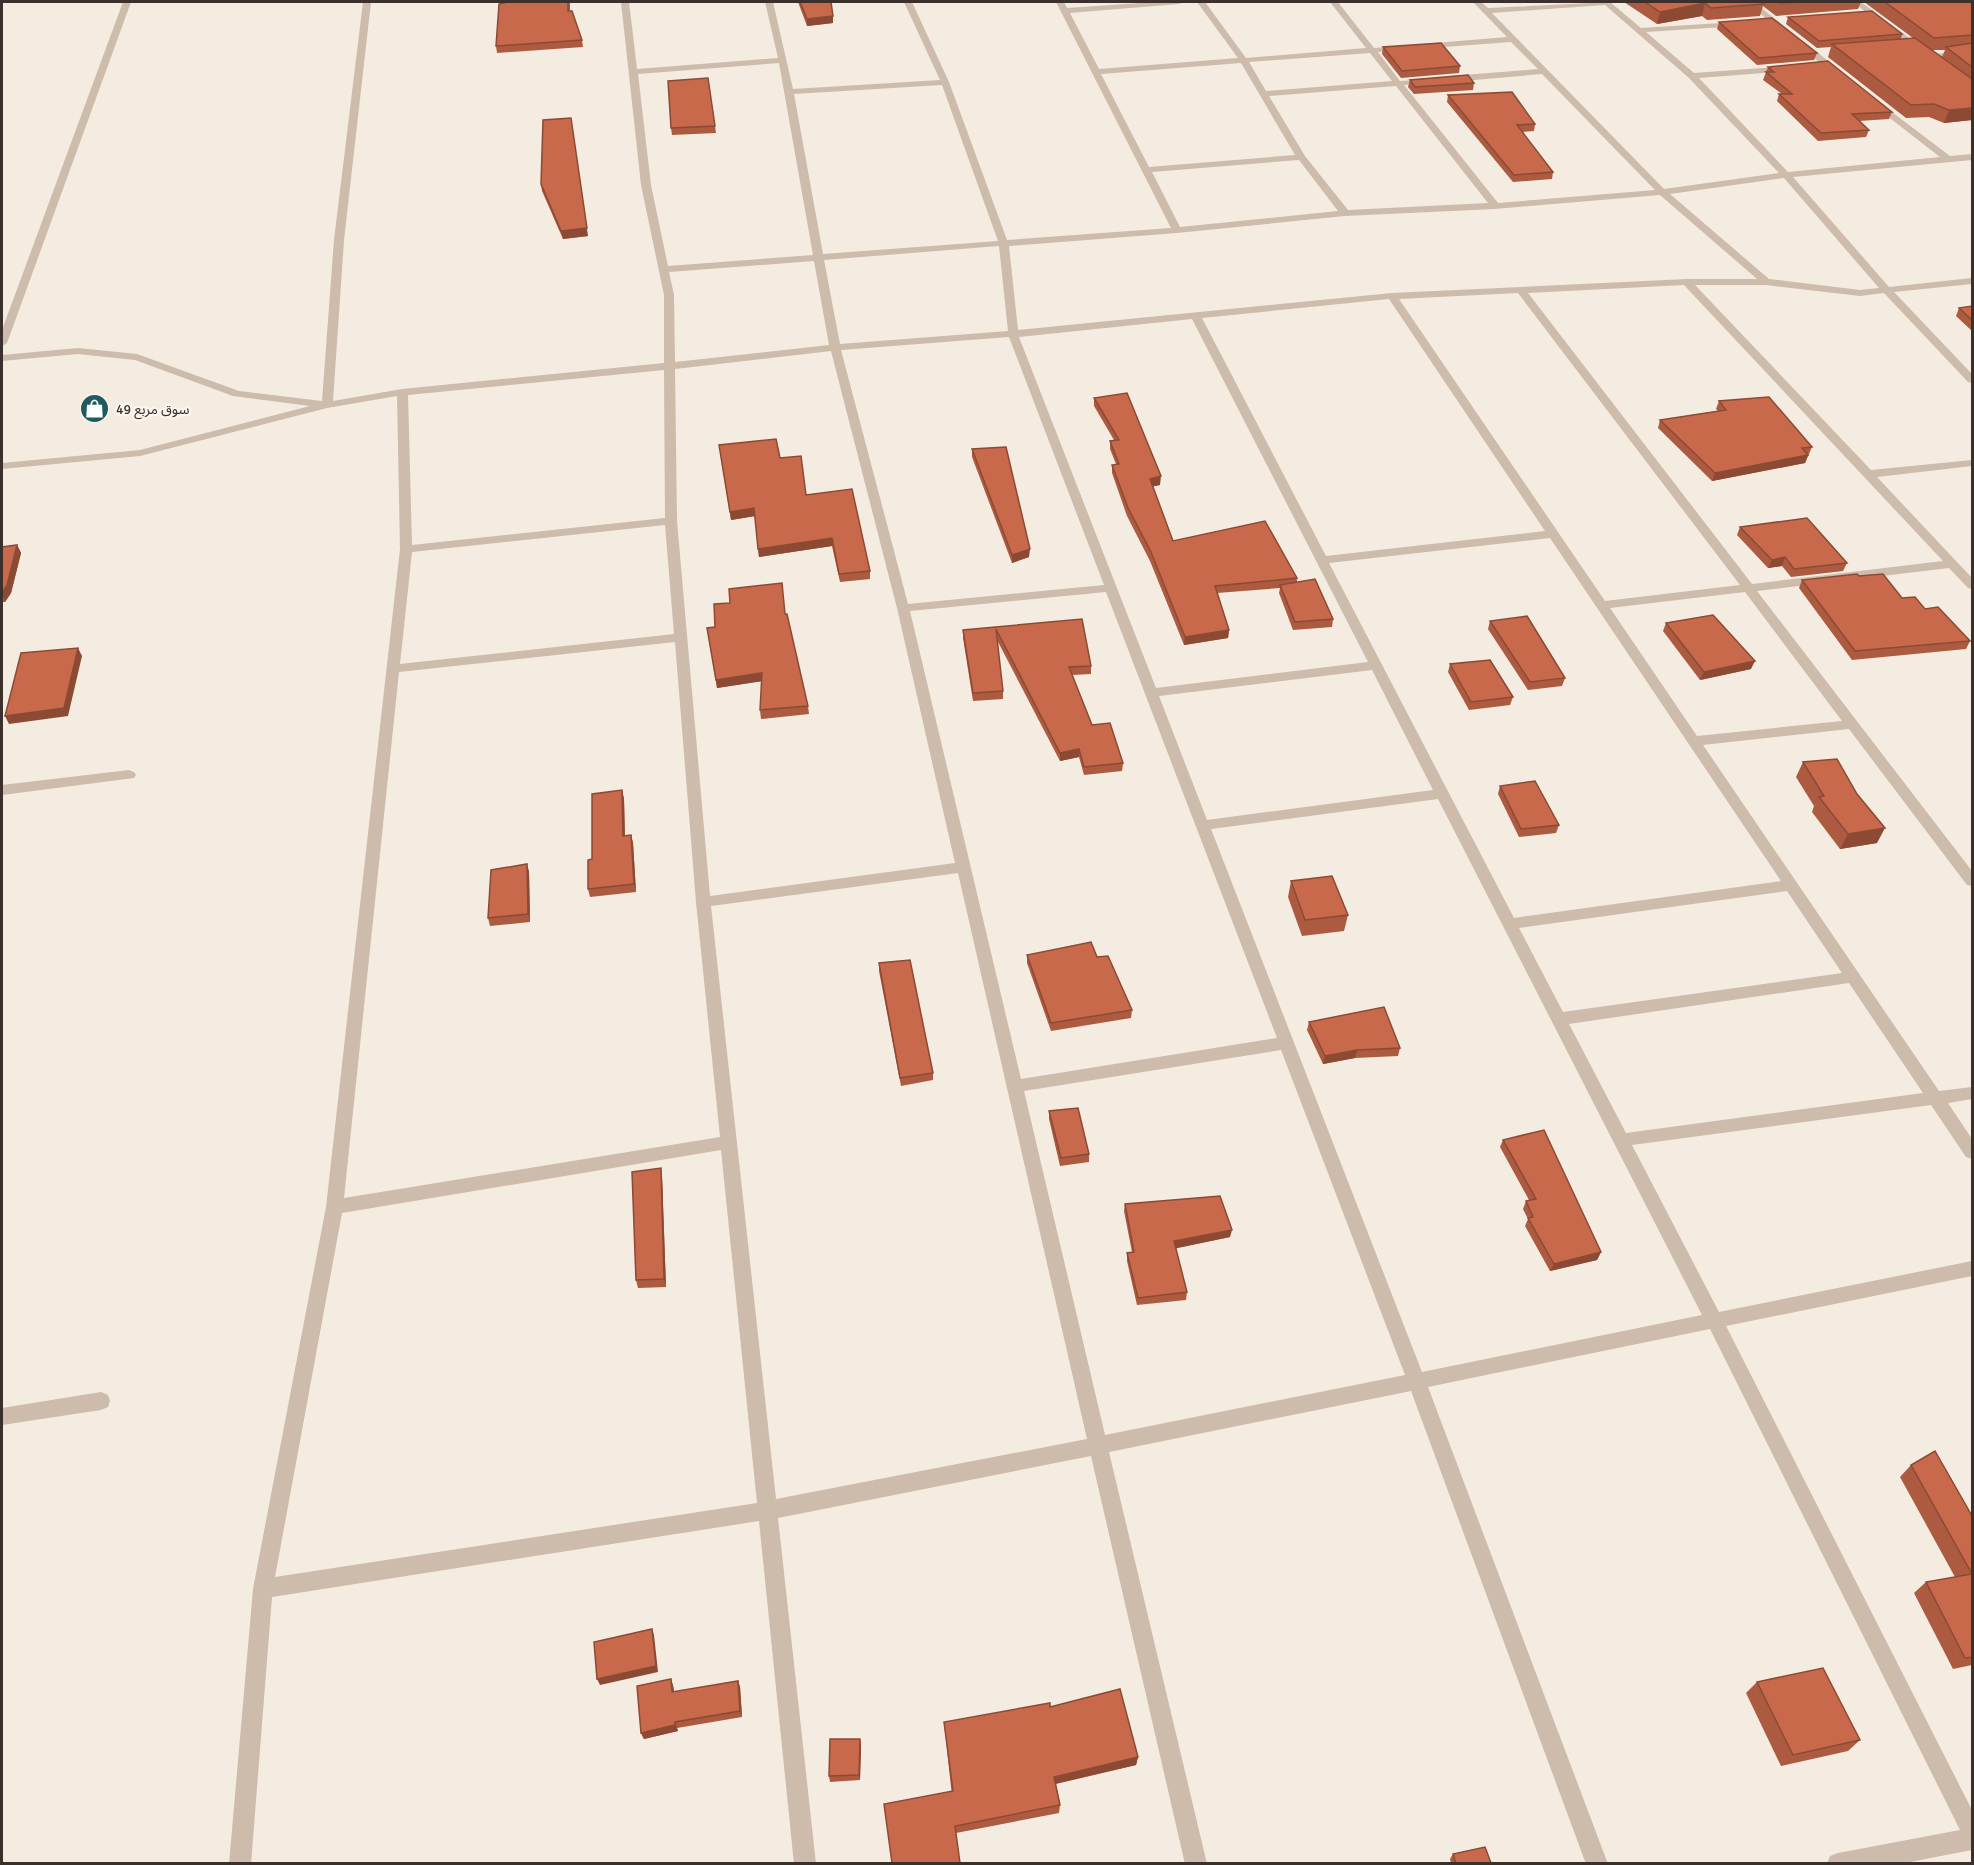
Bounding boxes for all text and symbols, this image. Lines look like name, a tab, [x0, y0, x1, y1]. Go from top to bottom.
shop icon: سوق مربع 49	[79, 393, 111, 425]
place label: سوق مربع 49	[116, 401, 189, 420]

